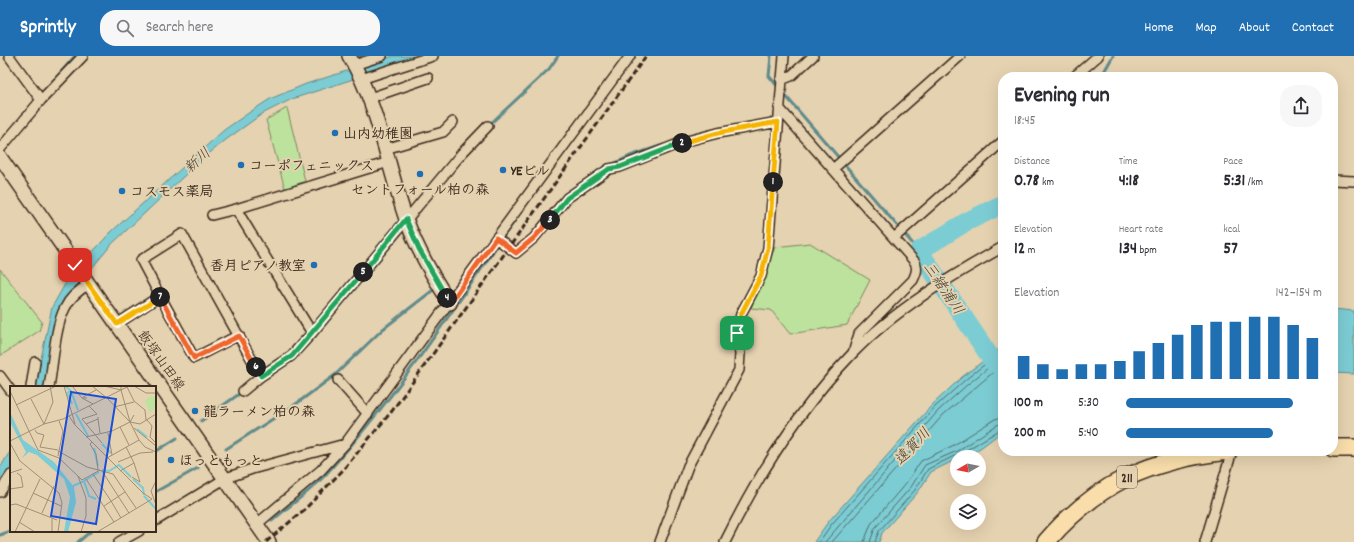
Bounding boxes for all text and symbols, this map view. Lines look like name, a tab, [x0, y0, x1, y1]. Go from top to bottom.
search box	[100, 10, 380, 46]
text: Sprintly	[20, 15, 76, 42]
icon: search	[114, 17, 136, 39]
text: Search here	[146, 17, 213, 39]
text: Home	[1144, 18, 1173, 38]
text: Map	[1195, 18, 1217, 38]
text: About	[1239, 18, 1270, 38]
text: Contact	[1292, 18, 1334, 38]
text: Evening run	[1014, 81, 1110, 112]
button: share	[1280, 85, 1322, 127]
text: 18:45	[1014, 112, 1036, 131]
place label: 山内幼稚園	[343, 125, 413, 145]
marker: 山内幼稚園	[330, 128, 340, 138]
pin: 2	[672, 133, 692, 153]
text: 2	[680, 135, 684, 151]
water label: 新川	[180, 143, 217, 180]
text: Distance	[1014, 154, 1050, 170]
text: Time	[1119, 154, 1137, 170]
text: Pace	[1223, 154, 1243, 170]
place label: コーポフェニックス	[249, 157, 374, 177]
marker: コーポフェニックス	[236, 160, 246, 170]
place label: YEビル	[510, 162, 550, 182]
marker: YEビル	[498, 165, 508, 175]
marker: セントフォール柏の森	[415, 169, 425, 179]
text: 0.78	[1014, 170, 1039, 194]
text: 4:18	[1119, 170, 1139, 194]
text: 5:31	[1223, 170, 1245, 194]
pin: 1	[763, 172, 783, 192]
text: 1	[772, 174, 774, 190]
text: km	[1039, 175, 1054, 191]
text: /km	[1245, 175, 1263, 191]
place label: セントフォール柏の森	[351, 181, 489, 201]
place label: コスモス薬局	[130, 183, 213, 203]
marker: コスモス薬局	[117, 186, 127, 196]
pin: 3	[540, 210, 560, 230]
text: 3	[548, 212, 552, 228]
text: Elevation	[1014, 222, 1052, 238]
text: Heart rate	[1119, 222, 1163, 238]
text: kcal	[1223, 222, 1240, 238]
text: 12	[1014, 238, 1025, 262]
text: 134	[1119, 238, 1137, 262]
text: 57	[1223, 238, 1238, 262]
text: m	[1025, 243, 1035, 259]
text: bpm	[1137, 243, 1157, 259]
pin	[58, 248, 92, 282]
icon: check	[64, 254, 86, 276]
place label: 香月ピアノ教室	[210, 257, 306, 277]
water label: 三緒浦川	[916, 258, 968, 320]
marker: 香月ピアノ教室	[309, 260, 319, 270]
pin: 5	[353, 262, 373, 282]
text: 5	[360, 264, 366, 280]
text: Elevation	[1014, 284, 1059, 303]
text: 142–154 m	[1275, 284, 1322, 303]
pin: 7	[150, 287, 170, 307]
pin: 4	[437, 288, 457, 308]
text: 7	[158, 289, 162, 305]
text: 4	[445, 290, 449, 306]
pin	[720, 316, 754, 350]
icon: arrive	[726, 322, 748, 344]
street label: 飯塚山田線	[132, 327, 189, 396]
pin: 6	[246, 357, 266, 377]
text: 6	[253, 359, 259, 375]
inset map	[10, 386, 156, 532]
text: 100 m	[1014, 394, 1043, 413]
text: 5:30	[1078, 394, 1099, 413]
place label: 龍ラーメン柏の森	[203, 403, 315, 423]
marker: 龍ラーメン柏の森	[190, 406, 200, 416]
water label: 遠賀川	[890, 423, 937, 471]
text: 200 m	[1014, 424, 1046, 443]
text: 5:40	[1078, 424, 1099, 443]
north arrow	[950, 450, 986, 486]
map controls	[950, 450, 986, 530]
place label: ほっともっと	[179, 452, 263, 472]
marker: ほっともっと	[166, 455, 176, 465]
road number: 211	[1117, 466, 1137, 488]
button: layers	[950, 494, 986, 530]

